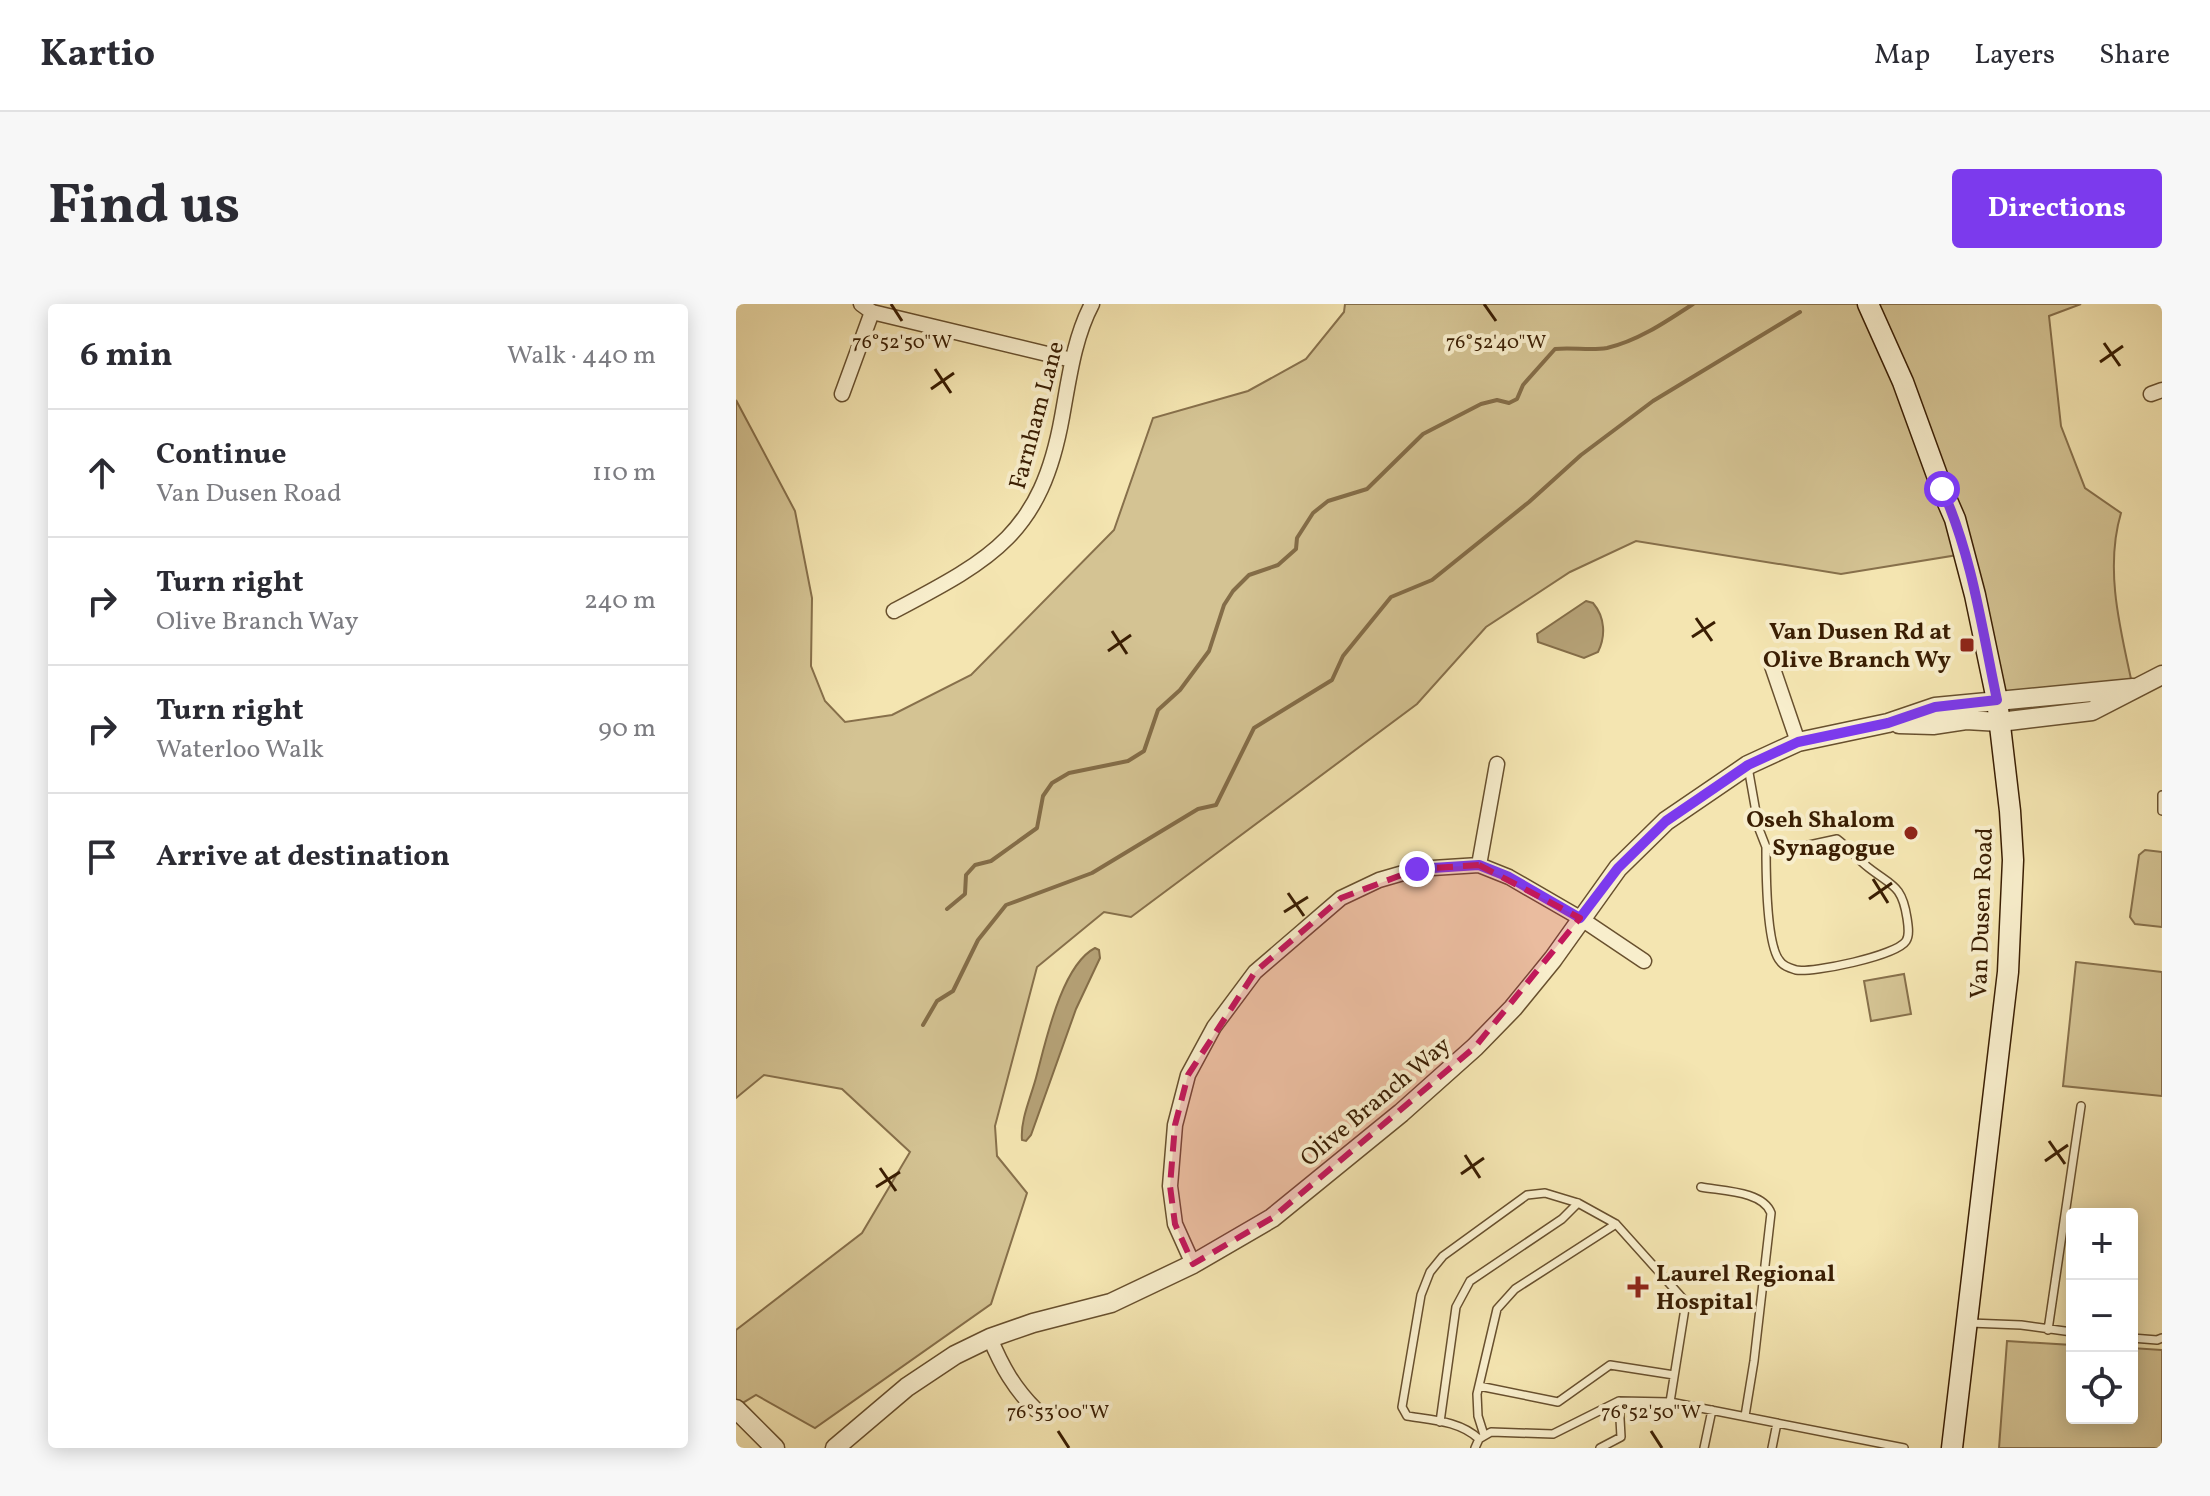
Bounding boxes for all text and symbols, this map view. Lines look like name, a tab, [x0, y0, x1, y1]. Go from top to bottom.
text: Kartio	[40, 29, 155, 82]
text: Map	[1874, 36, 1930, 75]
text: Layers	[1974, 36, 2055, 75]
text: Share	[2099, 36, 2170, 75]
text: Find us	[48, 169, 240, 247]
button: Directions	[1952, 169, 2162, 248]
text: 76°52'50"W	[852, 329, 952, 357]
text: 76°52'40"W	[1446, 329, 1546, 357]
text: 6 min	[80, 333, 173, 380]
text: Walk · 440 m	[507, 338, 656, 374]
street label: Farnham Lane	[1002, 338, 1074, 493]
text: Continue	[156, 434, 287, 476]
icon: ahead	[80, 451, 124, 495]
text: 110 m	[592, 455, 656, 491]
route start	[1924, 471, 1960, 507]
text: Van Dusen Road	[156, 476, 342, 512]
text: Turn right	[156, 562, 304, 604]
icon: right	[80, 579, 124, 623]
text: 240 m	[584, 583, 656, 619]
text: Olive Branch Way	[156, 604, 359, 640]
place label: Van Dusen Rd at Olive Branch Wy	[1763, 616, 1952, 678]
marker: Van Dusen Rd at Olive Branch Wy	[1958, 636, 1976, 654]
text: Turn right	[156, 690, 304, 732]
icon: right	[80, 707, 124, 751]
text: 90 m	[598, 711, 656, 747]
text: Waterloo Walk	[156, 732, 324, 768]
place label: Oseh Shalom Synagogue	[1746, 804, 1895, 866]
marker: Oseh Shalom Synagogue	[1902, 824, 1920, 842]
street label: Van Dusen Road	[1963, 827, 2003, 999]
icon: arrive	[80, 835, 124, 879]
text: Arrive at destination	[156, 836, 450, 878]
route end	[1399, 851, 1435, 887]
street label: Olive Branch Way	[1294, 1029, 1459, 1176]
map controls	[2066, 1208, 2138, 1424]
button: +	[2066, 1208, 2138, 1280]
place label: Laurel Regional Hospital	[1656, 1258, 1835, 1320]
marker: Laurel Regional Hospital	[1627, 1276, 1649, 1298]
button: −	[2066, 1280, 2138, 1352]
button: locate	[2066, 1352, 2138, 1424]
text: 76°53'00"W	[1007, 1399, 1109, 1427]
text: 76°52'50"W	[1601, 1399, 1701, 1427]

